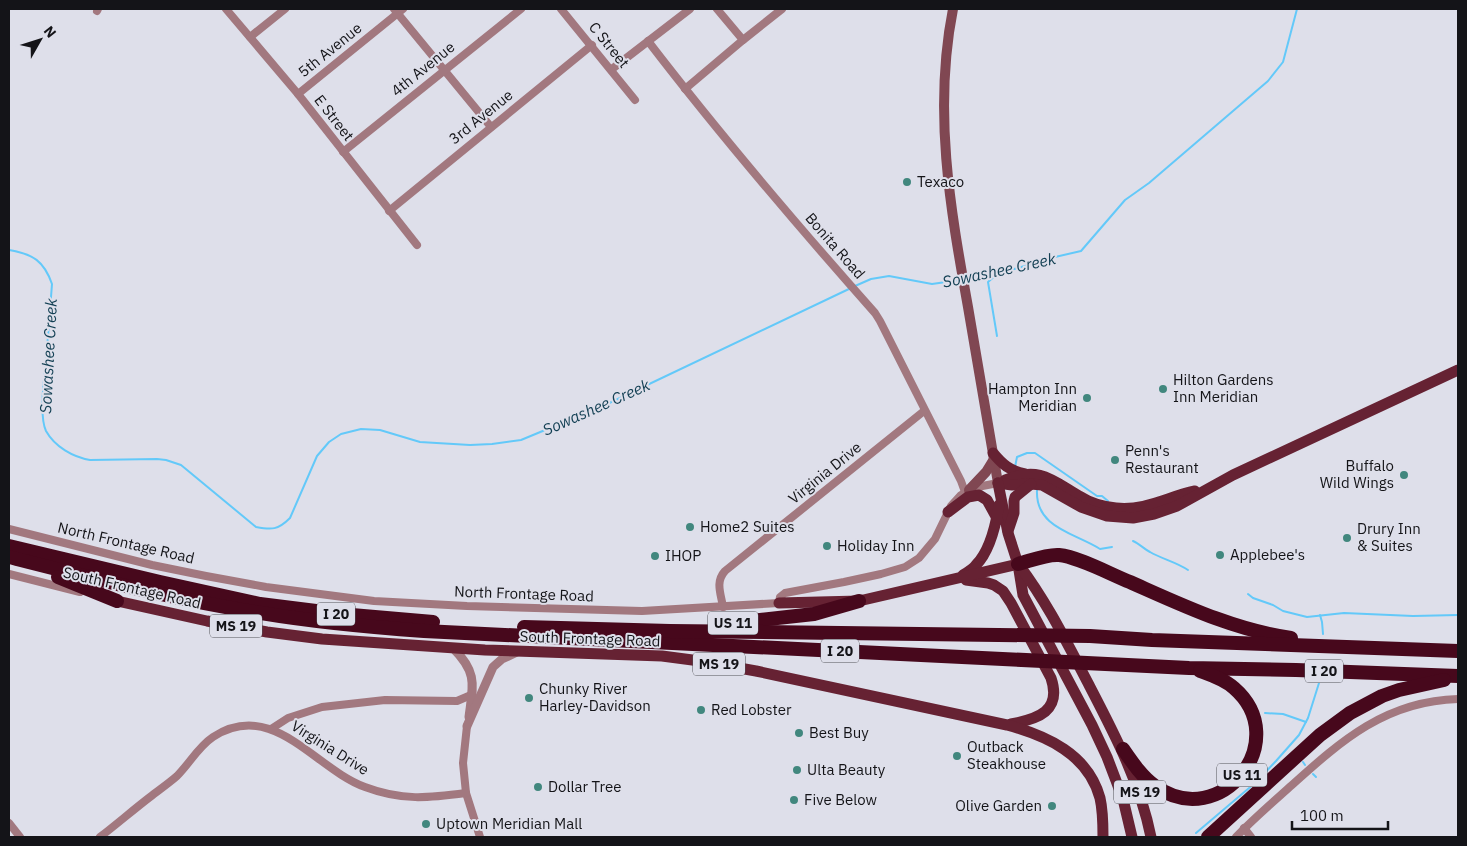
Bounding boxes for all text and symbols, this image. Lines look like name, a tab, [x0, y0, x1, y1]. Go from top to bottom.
north arrow	[15, 15, 65, 65]
street label: 5th Avenue	[294, 18, 365, 81]
street label: C Street	[585, 18, 634, 72]
text: N	[40, 22, 60, 41]
street label: 4th Avenue	[387, 37, 458, 100]
street label: 3rd Avenue	[445, 85, 516, 148]
street label: E Street	[310, 91, 358, 145]
place label: Texaco	[917, 172, 964, 191]
marker: Texaco	[901, 176, 913, 188]
street label: Bonita Road	[801, 209, 869, 283]
water label: Sowashee Creek	[941, 248, 1058, 292]
water label: Sowashee Creek	[35, 297, 61, 414]
place label: Hilton Gardens Inn Meridian	[1173, 370, 1274, 406]
water label: Sowashee Creek	[539, 374, 653, 440]
place label: Hampton Inn Meridian	[988, 379, 1077, 415]
marker: Hilton Gardens Inn Meridian	[1157, 383, 1169, 395]
marker: Hampton Inn Meridian	[1081, 392, 1093, 404]
street label: Virginia Drive	[784, 437, 865, 508]
place label: Penn's Restaurant	[1125, 441, 1199, 477]
marker: Penn's Restaurant	[1109, 454, 1121, 466]
place label: Buffalo Wild Wings	[1320, 456, 1394, 492]
marker: Buffalo Wild Wings	[1398, 469, 1410, 481]
place label: Home2 Suites	[700, 517, 795, 536]
street label: North Frontage Road	[56, 518, 196, 567]
place label: Drury Inn & Suites	[1357, 519, 1421, 555]
marker: Home2 Suites	[684, 521, 696, 533]
marker: Drury Inn & Suites	[1341, 532, 1353, 544]
place label: Holiday Inn	[837, 536, 915, 555]
marker: Holiday Inn	[821, 540, 833, 552]
place label: Applebee's	[1230, 545, 1305, 564]
place label: IHOP	[665, 546, 701, 565]
marker: Applebee's	[1214, 549, 1226, 561]
marker: IHOP	[649, 550, 661, 562]
street label: South Frontage Road	[61, 562, 203, 613]
street label: North Frontage Road	[454, 582, 594, 605]
road number: I 20	[317, 602, 355, 626]
road number: US 11	[708, 612, 758, 634]
road number: MS 19	[210, 614, 262, 638]
street label: South Frontage Road	[519, 627, 661, 650]
road number: I 20	[821, 640, 859, 662]
road number: MS 19	[693, 652, 745, 676]
road number: I 20	[1305, 659, 1343, 682]
place label: Chunky River Harley-Davidson	[539, 679, 651, 715]
marker: Chunky River Harley-Davidson	[523, 692, 535, 704]
place label: Red Lobster	[711, 700, 792, 719]
marker: Red Lobster	[695, 704, 707, 716]
street label: Virginia Drive	[288, 716, 373, 779]
place label: Best Buy	[809, 723, 869, 742]
marker: Best Buy	[793, 727, 805, 739]
place label: Outback Steakhouse	[967, 737, 1046, 773]
marker: Outback Steakhouse	[951, 750, 963, 762]
place label: Ulta Beauty	[807, 760, 886, 779]
marker: Ulta Beauty	[791, 764, 803, 776]
road number: US 11	[1217, 764, 1267, 786]
place label: Dollar Tree	[548, 777, 621, 796]
road number: MS 19	[1114, 780, 1166, 804]
marker: Dollar Tree	[532, 781, 544, 793]
place label: Five Below	[804, 790, 878, 809]
marker: Five Below	[788, 794, 800, 806]
place label: Olive Garden	[955, 796, 1042, 815]
scale bar	[1292, 798, 1388, 830]
marker: Olive Garden	[1046, 800, 1058, 812]
text: 100 m	[1300, 806, 1344, 825]
place label: Uptown Meridian Mall	[436, 814, 582, 833]
marker: Uptown Meridian Mall	[420, 818, 432, 830]

